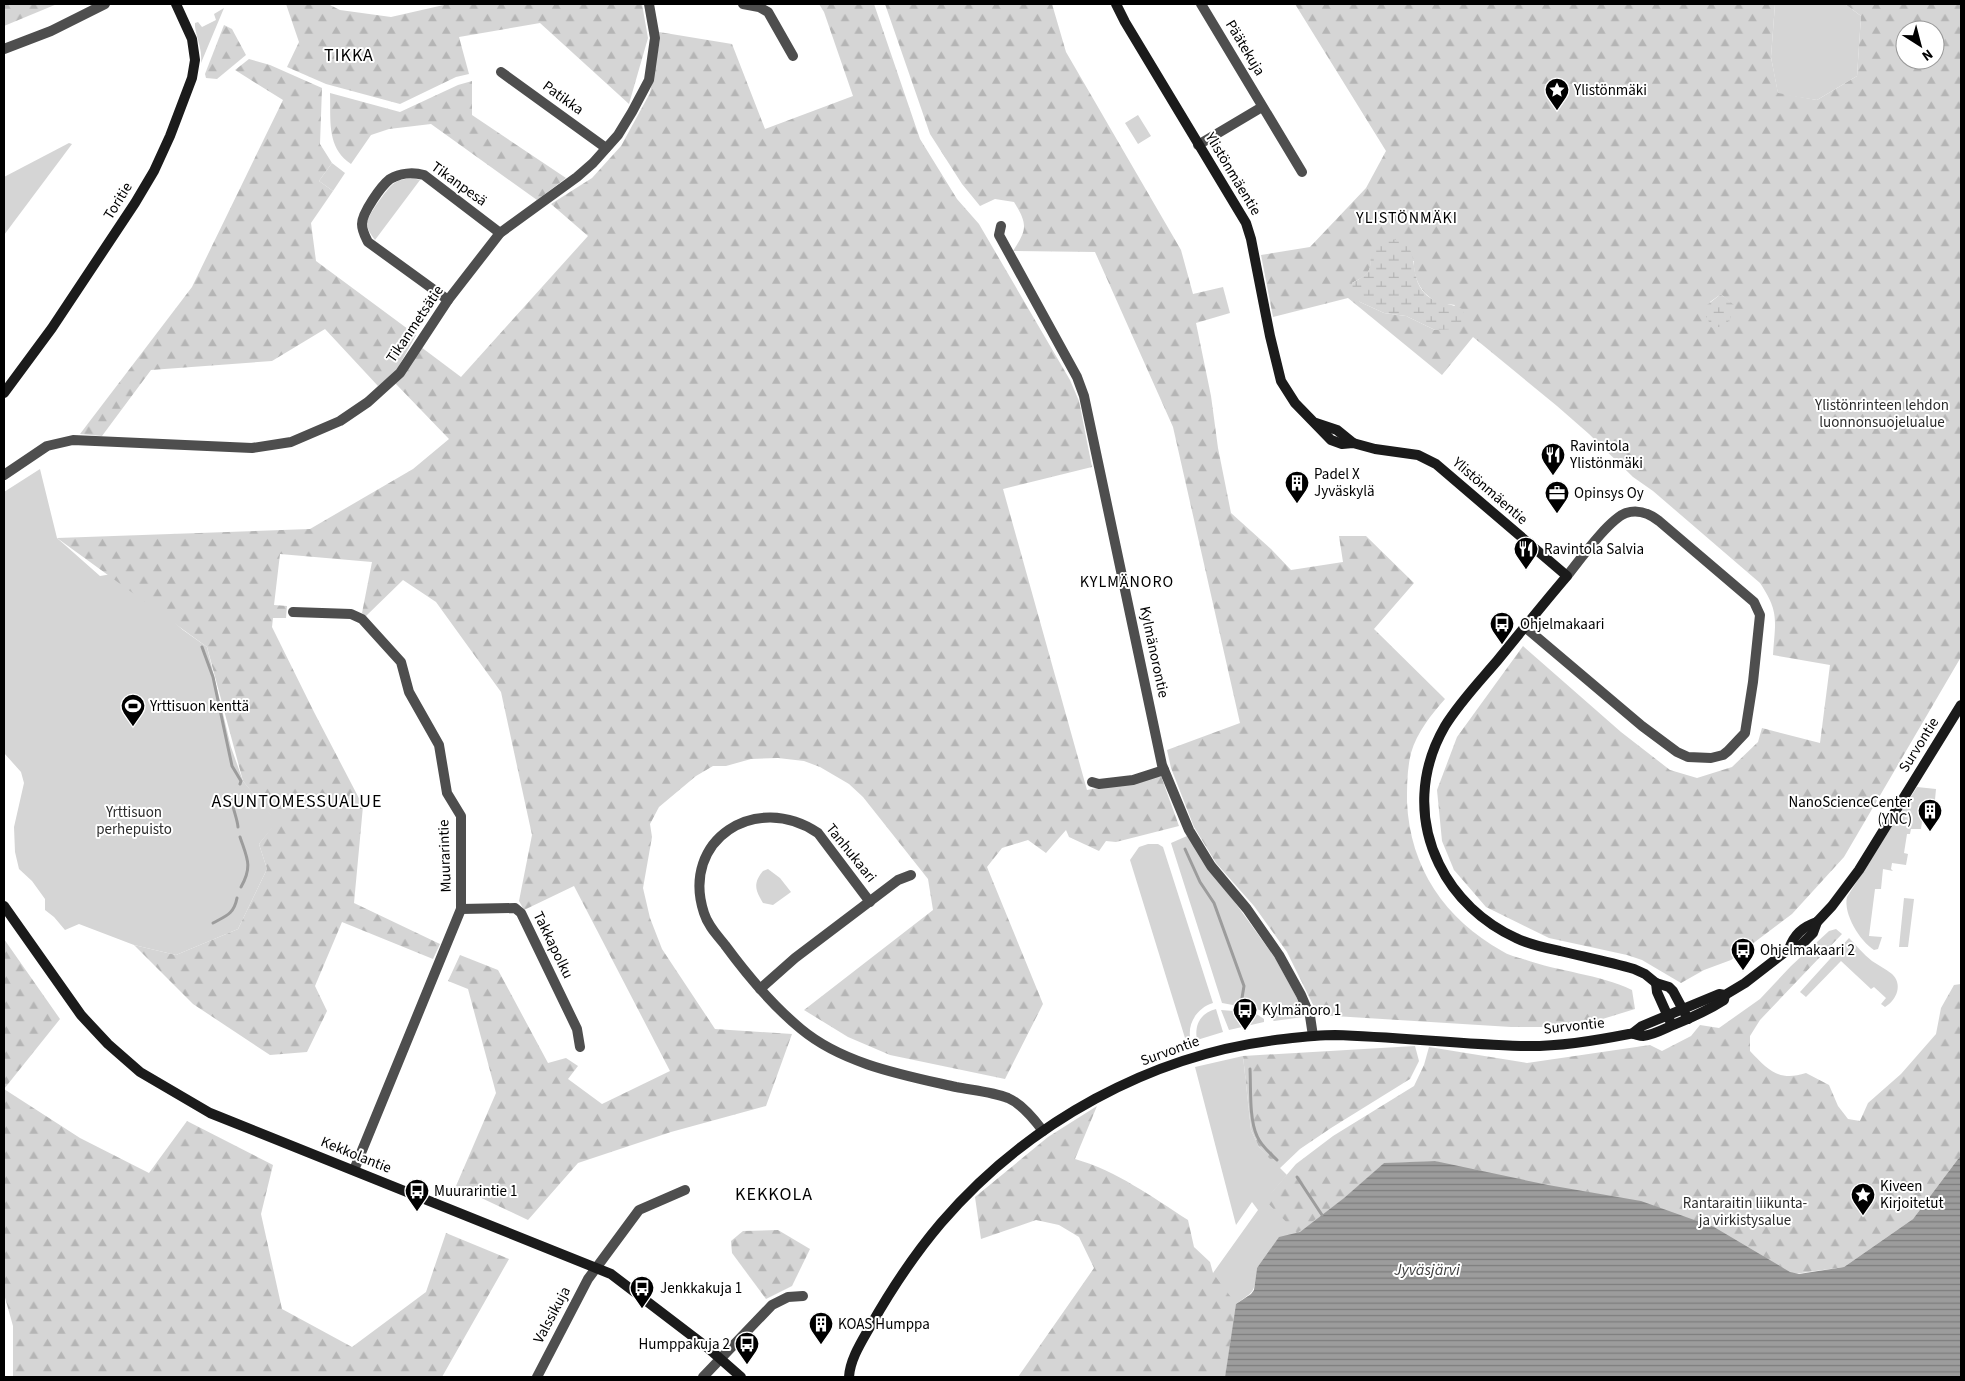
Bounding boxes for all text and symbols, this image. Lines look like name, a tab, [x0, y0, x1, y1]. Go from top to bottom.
street label: Päätekuja	[1220, 16, 1270, 80]
north arrow	[1895, 20, 1945, 70]
district label: TIKKA	[324, 43, 374, 68]
text: N	[1917, 44, 1937, 66]
street label: Patikka	[538, 76, 588, 120]
place icon: Ylistönmäki	[1544, 77, 1570, 111]
place label: Ylistönmäki	[1573, 80, 1647, 101]
street label: Ylistönmäentie	[1199, 128, 1266, 220]
street label: Tikanpesä	[427, 157, 491, 211]
street label: Toritie	[98, 178, 138, 224]
district label: YLISTÖNMÄKI	[1355, 207, 1458, 229]
street label: Tikanmetsätie	[381, 281, 449, 367]
park label: Ylistönrinteen lehdon luonnonsuojelualue	[1814, 395, 1949, 433]
place label: Ravintola Ylistönmäki	[1569, 436, 1643, 474]
restaurant icon: Ravintola Ylistönmäki	[1540, 442, 1566, 476]
street label: Ylistönmäentie	[1447, 452, 1532, 530]
place label: Padel X Jyväskylä	[1314, 464, 1375, 502]
building icon: Padel X Jyväskylä	[1284, 470, 1310, 504]
office icon: Opinsys Oy	[1544, 480, 1570, 514]
place label: Opinsys Oy	[1574, 483, 1644, 504]
restaurant icon: Ravintola Salvia	[1513, 536, 1539, 570]
place label: Ravintola Salvia	[1544, 539, 1644, 560]
district label: KYLMÄNORO	[1080, 571, 1174, 593]
street label: Kylmänorontie	[1134, 604, 1174, 700]
bus stop icon: Ohjelmakaari	[1489, 611, 1515, 645]
place label: Ohjelmakaari	[1520, 614, 1604, 635]
sports icon: Yrttisuon kenttä	[120, 693, 146, 727]
place label: Yrttisuon kenttä	[149, 696, 249, 717]
street label: Survontie	[1894, 713, 1944, 777]
district label: ASUNTOMESSUALUE	[212, 789, 382, 814]
place label: NanoScienceCenter (YNC)	[1789, 792, 1913, 830]
building icon: NanoScienceCenter (YNC)	[1917, 798, 1943, 832]
park label: Yrttisuon perhepuisto	[96, 802, 172, 840]
street label: Muurarintie	[433, 819, 457, 893]
street label: Tanhukaari	[821, 819, 881, 887]
street label: Takkapolku	[528, 908, 578, 982]
bus stop icon: Ohjelmakaari 2	[1730, 937, 1756, 971]
place label: Ohjelmakaari 2	[1760, 940, 1855, 961]
bus stop icon: Kylmänoro 1	[1232, 997, 1258, 1031]
place label: Kylmänoro 1	[1262, 1000, 1341, 1021]
street label: Survontie	[1542, 1012, 1606, 1040]
street label: Survontie	[1138, 1031, 1202, 1071]
street label: Kekkolantie	[318, 1131, 394, 1179]
place label: Kiveen Kirjoitetut	[1880, 1176, 1944, 1214]
bus stop icon: Muurarintie 1	[404, 1178, 430, 1212]
place label: Muurarintie 1	[434, 1181, 517, 1202]
district label: KEKKOLA	[735, 1182, 813, 1207]
place icon: Kiveen Kirjoitetut	[1850, 1182, 1876, 1216]
park label: Rantaraitin liikunta- ja virkistysalue	[1683, 1193, 1808, 1231]
water label: Jyväsjärvi	[1393, 1259, 1460, 1281]
bus stop icon: Jenkkakuja 1	[629, 1275, 655, 1309]
place label: Jenkkakuja 1	[660, 1278, 742, 1299]
street label: Valssikuja	[528, 1283, 576, 1347]
building icon: KOAS Humppa	[808, 1311, 834, 1345]
place label: KOAS Humppa	[838, 1314, 930, 1335]
bus stop icon: Humppakuja 2	[734, 1331, 760, 1365]
place label: Humppakuja 2	[639, 1334, 730, 1355]

